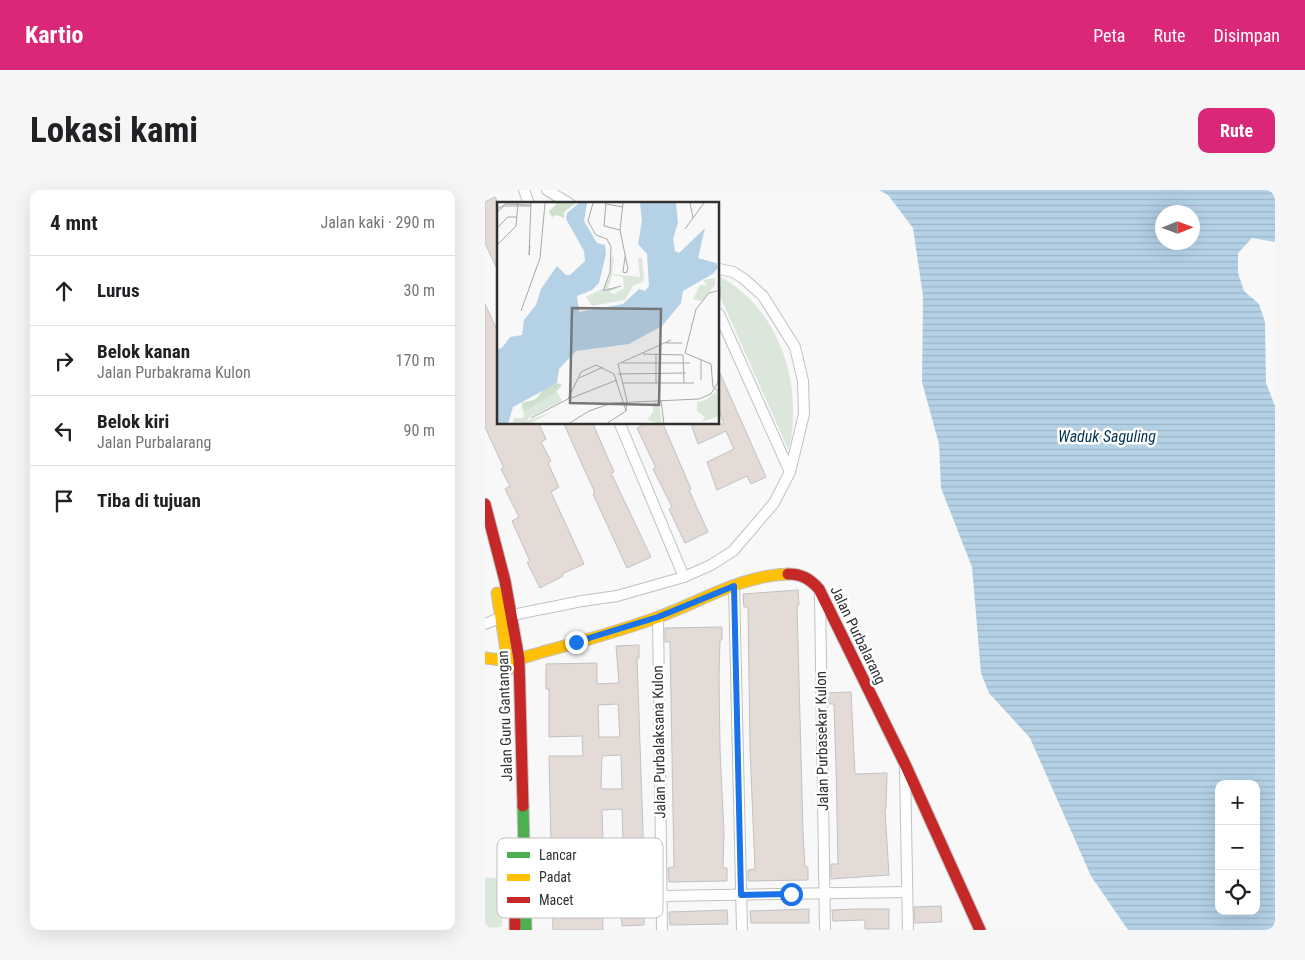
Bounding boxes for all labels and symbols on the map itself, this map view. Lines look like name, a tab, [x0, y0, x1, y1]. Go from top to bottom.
inset map	[497, 202, 720, 425]
north arrow	[1155, 205, 1200, 250]
water label: Waduk Saguling	[1058, 427, 1156, 446]
street label: Jalan Purbalarang	[826, 583, 890, 687]
route end	[565, 631, 588, 654]
street label: Jalan Guru Gantangan	[494, 650, 516, 782]
street label: Jalan Purbalaksana Kulon	[649, 665, 669, 819]
street label: Jalan Purbasekar Kulon	[812, 671, 832, 811]
legend	[497, 838, 663, 918]
text: Lancar	[539, 847, 577, 863]
text: Padat	[539, 869, 571, 885]
route start	[780, 883, 803, 906]
text: Macet	[539, 892, 573, 908]

